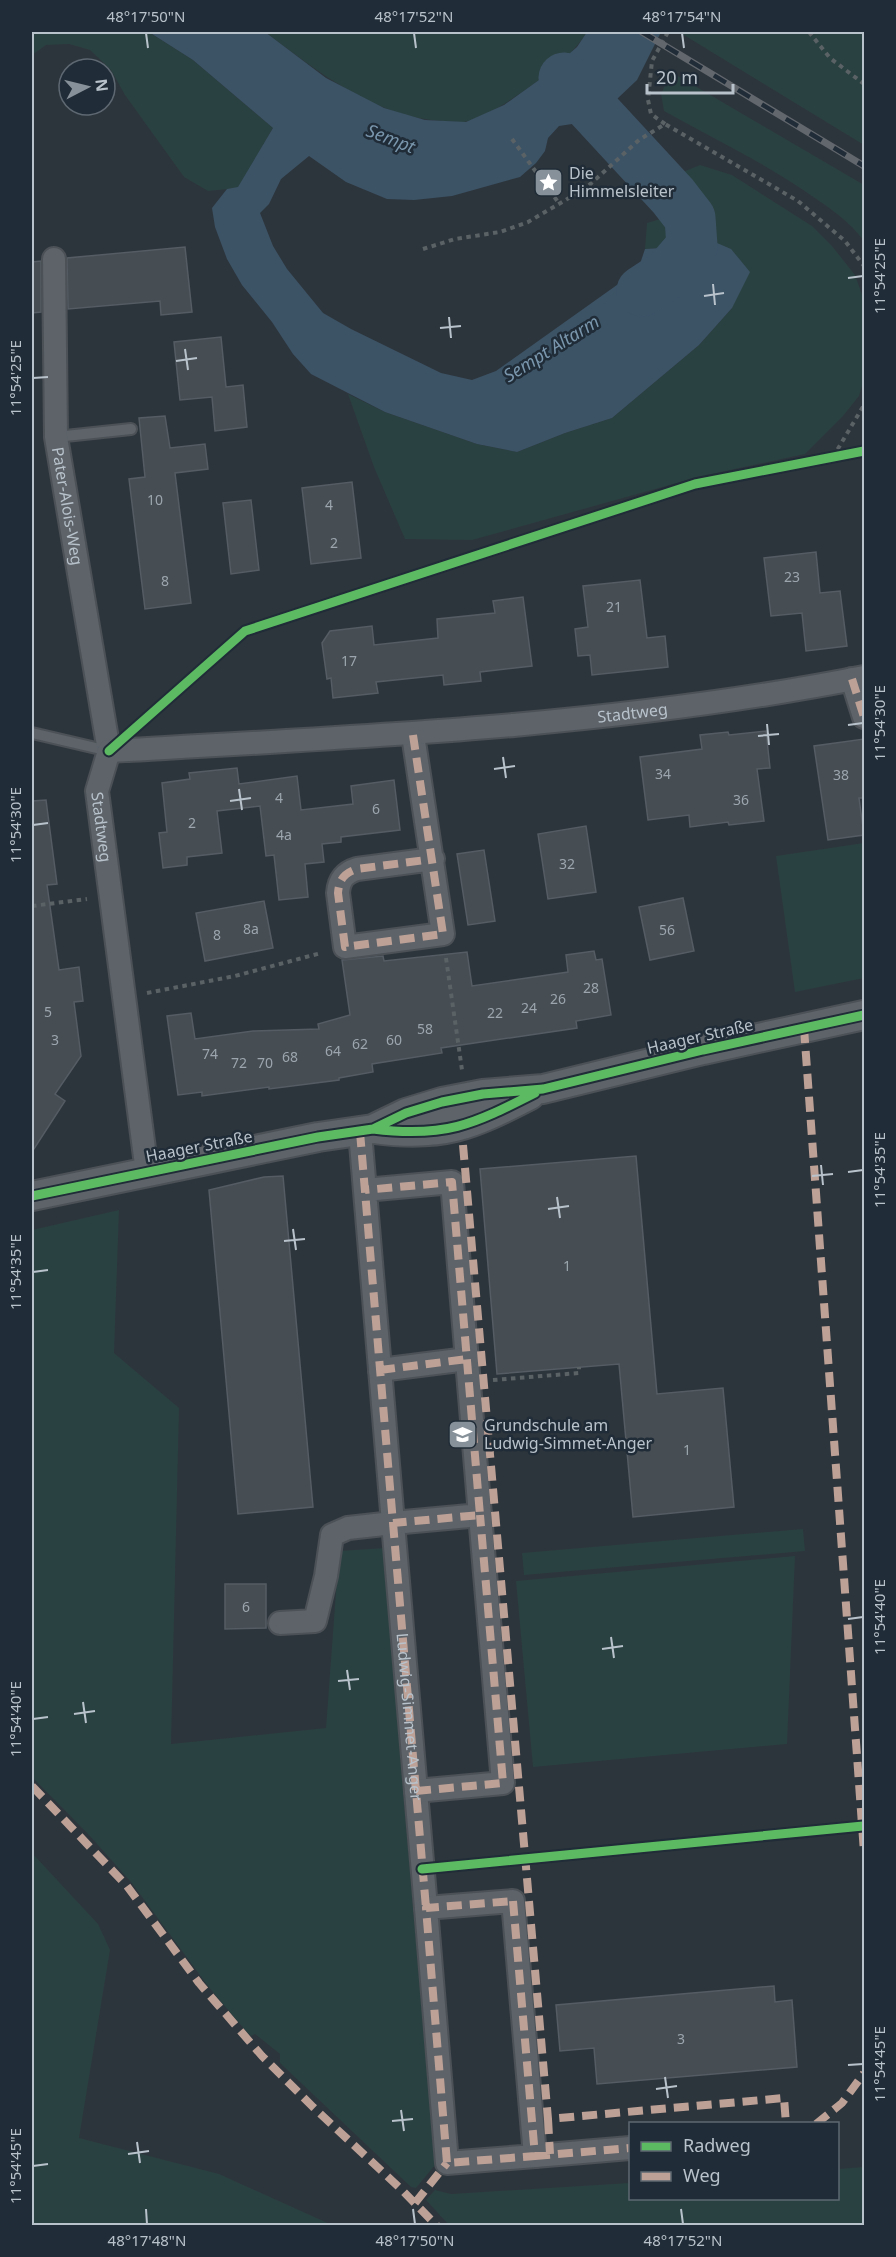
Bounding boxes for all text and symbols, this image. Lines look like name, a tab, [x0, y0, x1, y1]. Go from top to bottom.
text: 48°17'50"N	[107, 6, 185, 26]
text: 48°17'52"N	[375, 6, 453, 26]
text: 48°17'54"N	[643, 6, 721, 26]
north arrow	[57, 57, 117, 117]
scale bar	[647, 57, 732, 95]
text: 20 m	[656, 65, 698, 89]
text: N	[90, 77, 114, 93]
water label: Sempt	[363, 118, 420, 159]
place label: Die Himmelsleiter	[569, 162, 675, 202]
place icon: Die Himmelsleiter	[532, 166, 564, 198]
text: 11°54'25"E	[869, 238, 889, 314]
water label: Sempt Altarm	[499, 309, 603, 387]
text: 11°54'25"E	[5, 340, 25, 416]
street label: Pater-Alois-Weg	[47, 445, 88, 567]
house number: 10	[147, 490, 163, 509]
house number: 4	[325, 495, 333, 514]
house number: 2	[330, 533, 338, 552]
house number: 23	[784, 567, 800, 586]
house number: 8	[161, 571, 169, 590]
house number: 21	[606, 597, 622, 616]
house number: 17	[341, 651, 357, 670]
text: 11°54'30"E	[869, 685, 889, 761]
street label: Stadtweg	[596, 698, 669, 728]
house number: 34	[655, 764, 671, 783]
house number: 38	[833, 765, 849, 784]
text: 11°54'30"E	[5, 787, 25, 863]
house number: 4	[275, 788, 283, 807]
street label: Stadtweg	[86, 790, 117, 863]
house number: 36	[733, 790, 749, 809]
house number: 6	[372, 799, 380, 818]
house number: 2	[188, 813, 196, 832]
house number: 4a	[276, 825, 292, 844]
house number: 32	[559, 854, 575, 873]
house number: 8a	[243, 919, 259, 938]
house number: 56	[659, 920, 675, 939]
house number: 8	[213, 925, 221, 944]
house number: 28	[583, 978, 599, 997]
house number: 26	[550, 989, 566, 1008]
house number: 24	[521, 998, 537, 1017]
house number: 5	[44, 1002, 52, 1021]
house number: 22	[487, 1003, 503, 1022]
street label: Haager Straße	[645, 1013, 755, 1059]
house number: 58	[417, 1019, 433, 1038]
house number: 3	[51, 1030, 59, 1049]
house number: 60	[386, 1030, 402, 1049]
house number: 62	[352, 1034, 368, 1053]
house number: 64	[325, 1041, 341, 1060]
house number: 74	[202, 1044, 218, 1063]
house number: 68	[282, 1047, 298, 1066]
house number: 72	[231, 1053, 247, 1072]
house number: 70	[257, 1053, 273, 1072]
street label: Haager Straße	[144, 1125, 254, 1167]
text: 11°54'35"E	[869, 1132, 889, 1208]
text: 11°54'35"E	[5, 1234, 25, 1310]
house number: 1	[563, 1256, 571, 1275]
place label: Grundschule am Ludwig-Simmet-Anger	[484, 1414, 653, 1454]
school or university icon: Grundschule am Ludwig-Simmet-Anger	[447, 1418, 479, 1450]
house number: 1	[683, 1440, 691, 1459]
text: 11°54'40"E	[869, 1579, 889, 1655]
house number: 6	[242, 1597, 250, 1616]
street label: Ludwig-Simmet-Anger	[391, 1632, 428, 1802]
text: 11°54'40"E	[5, 1681, 25, 1757]
text: 11°54'45"E	[869, 2026, 889, 2102]
house number: 3	[677, 2029, 685, 2048]
legend	[629, 2122, 839, 2200]
text: 11°54'45"E	[5, 2128, 25, 2204]
text: Radweg	[683, 2133, 751, 2157]
text: Weg	[683, 2163, 721, 2187]
text: 48°17'48"N	[108, 2230, 186, 2250]
text: 48°17'50"N	[376, 2230, 454, 2250]
text: 48°17'52"N	[644, 2230, 722, 2250]

